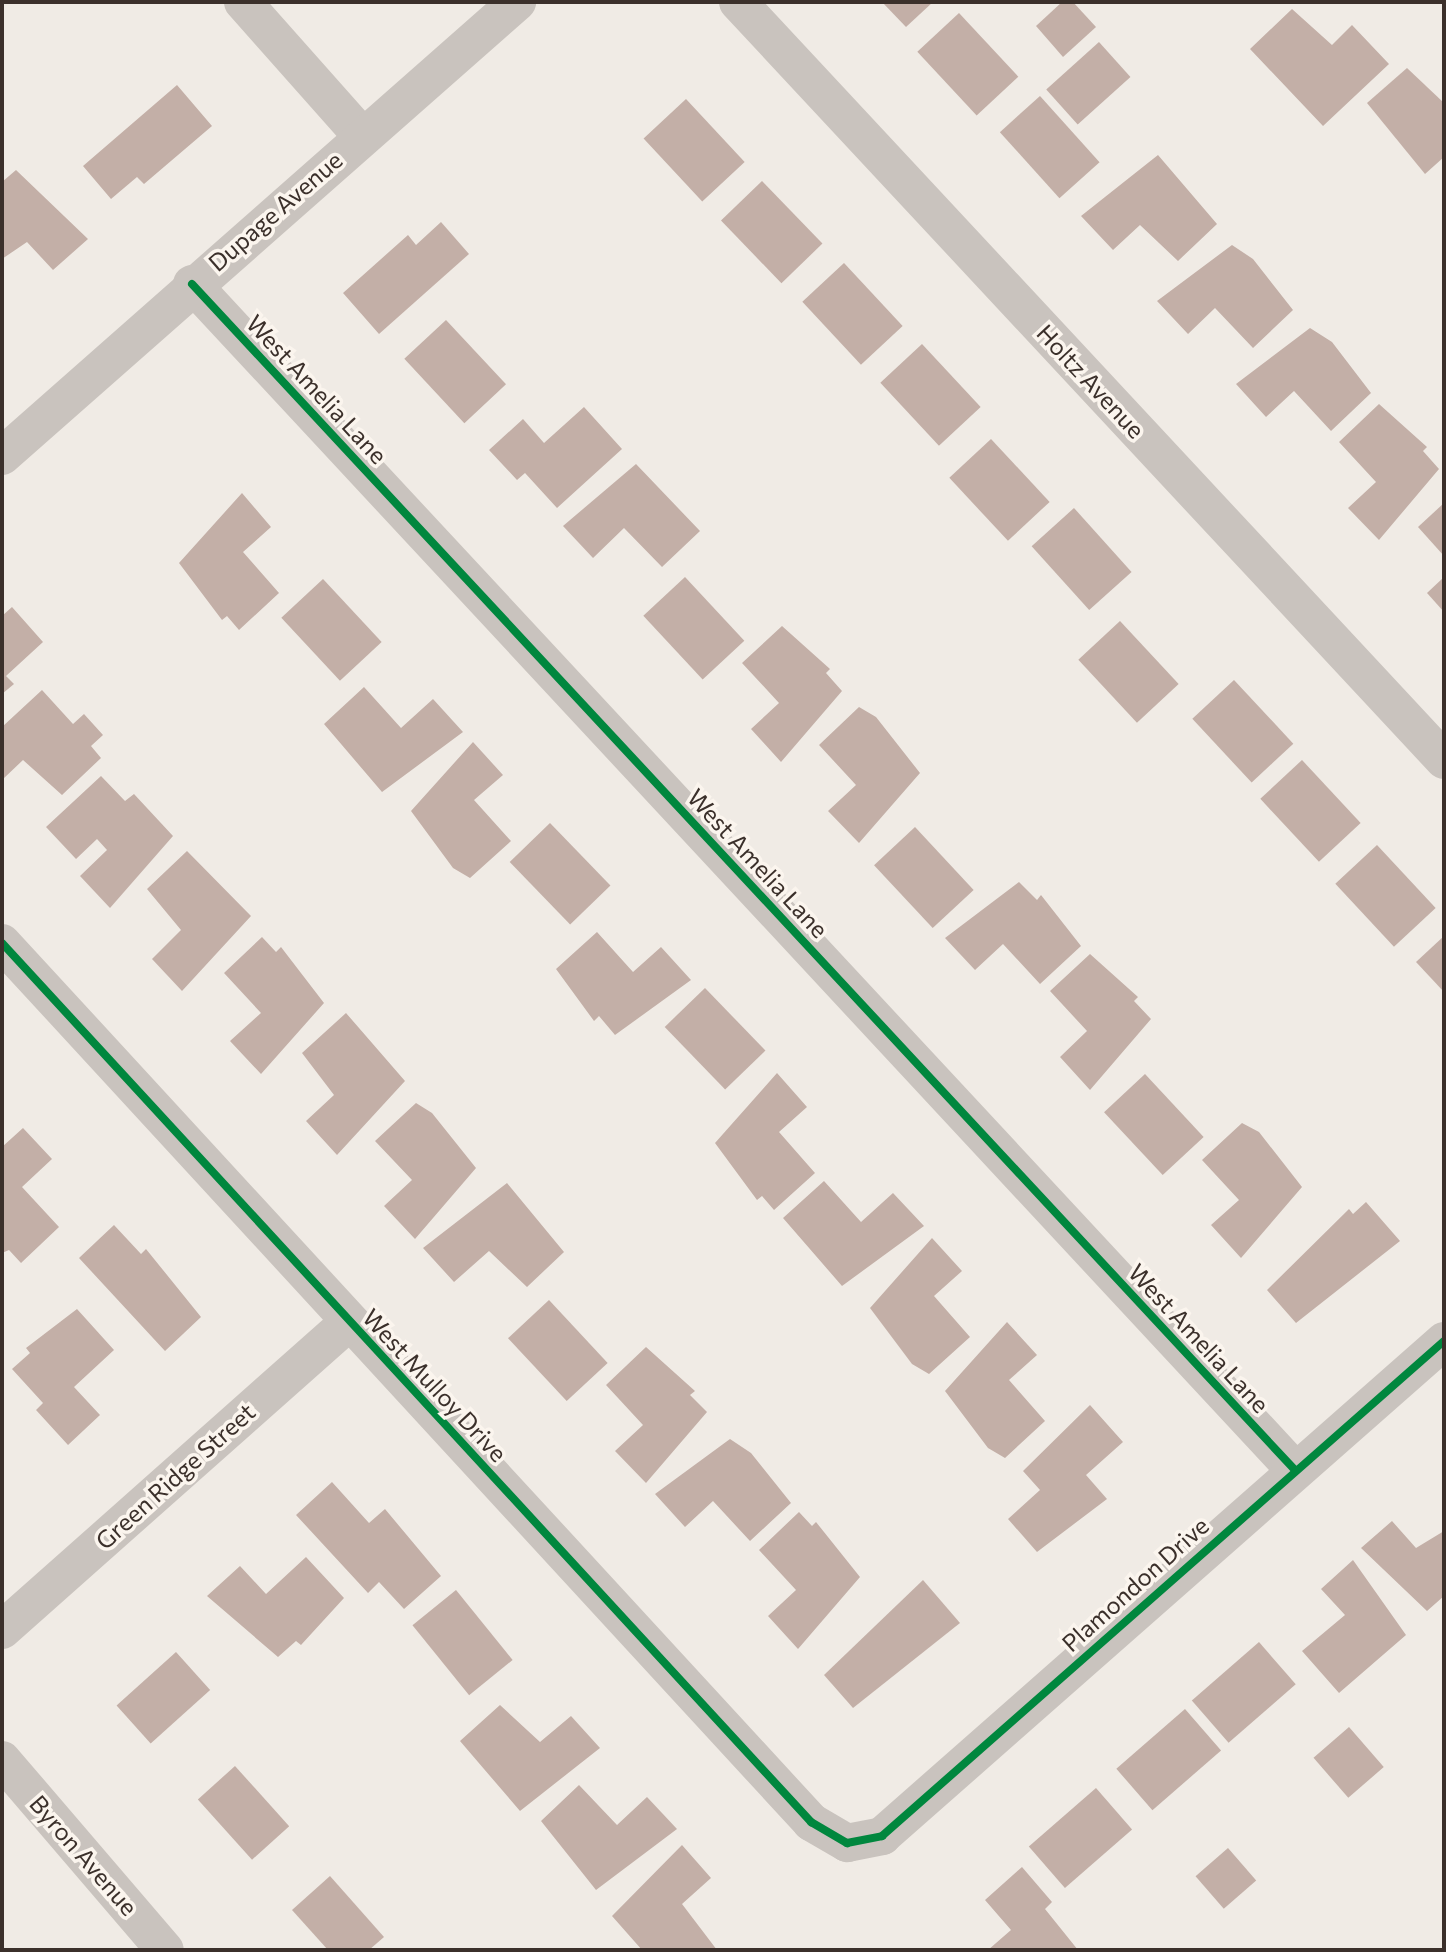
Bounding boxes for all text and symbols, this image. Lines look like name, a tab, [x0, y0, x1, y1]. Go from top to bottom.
street label: Dupage Avenue	[202, 145, 348, 277]
street label: West Amelia Lane	[241, 309, 393, 469]
street label: Holtz Avenue	[1031, 318, 1151, 444]
street label: West Amelia Lane	[682, 783, 834, 943]
street label: West Amelia Lane	[1123, 1258, 1275, 1418]
street label: West Mulloy Drive	[357, 1303, 513, 1467]
street label: Green Ridge Street	[89, 1397, 261, 1555]
street label: Plamondon Drive	[1056, 1511, 1214, 1657]
street label: Byron Avenue	[24, 1789, 144, 1921]

